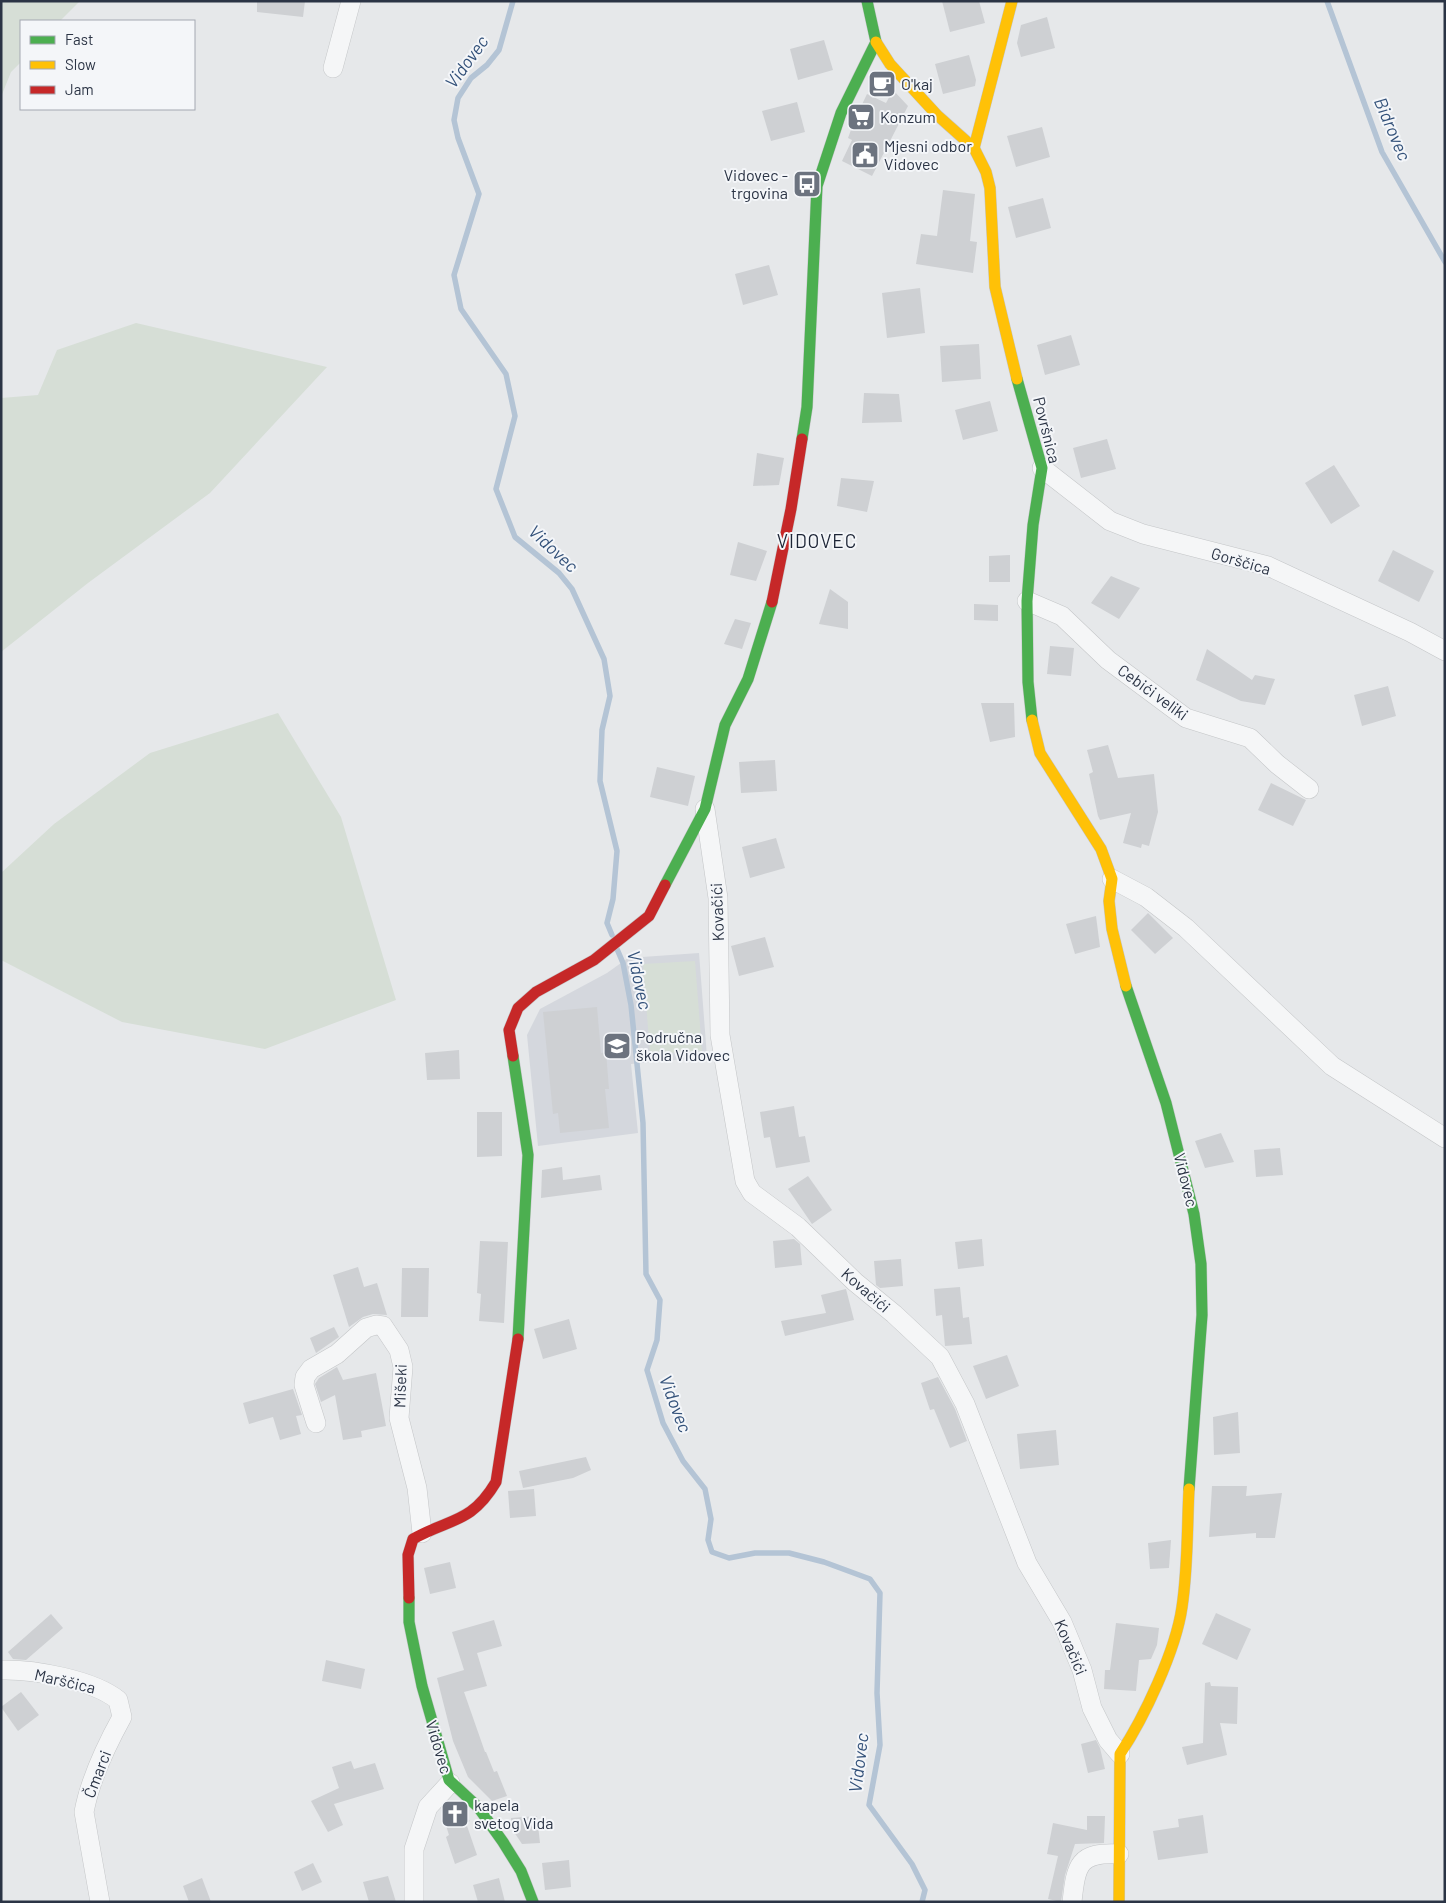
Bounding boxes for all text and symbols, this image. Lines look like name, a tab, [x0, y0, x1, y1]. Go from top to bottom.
legend	[20, 20, 195, 110]
text: Fast	[65, 30, 93, 48]
water label: Vidovec	[440, 31, 493, 92]
text: Slow	[65, 55, 96, 73]
cafe icon: O'kaj	[867, 69, 897, 99]
place label: O'kaj	[901, 74, 933, 93]
text: Jam	[65, 80, 94, 98]
water label: Bidrovec	[1370, 94, 1416, 164]
supermarket icon: Konzum	[846, 102, 876, 132]
place label: Konzum	[880, 107, 936, 126]
place label: Mjesni odbor Vidovec	[884, 136, 972, 173]
public building icon: Mjesni odbor Vidovec	[850, 140, 880, 170]
place label: Vidovec - trgovina	[724, 165, 788, 202]
bus stop icon: Vidovec - trgovina	[792, 169, 822, 199]
street label: Površnica	[1030, 395, 1065, 465]
water label: Vidovec	[524, 520, 583, 577]
district label: VIDOVEC	[777, 529, 857, 552]
street label: Gorščica	[1209, 543, 1273, 578]
street label: Cebići veliki	[1114, 660, 1192, 723]
street label: Kovačići	[706, 883, 727, 942]
water label: Vidovec	[623, 948, 657, 1011]
place label: Područna škola Vidovec	[636, 1027, 730, 1064]
school or university icon: Područna škola Vidovec	[602, 1031, 632, 1061]
street label: Vidovec	[1171, 1151, 1202, 1209]
street label: Kovačići	[838, 1263, 895, 1316]
street label: Mišeki	[389, 1364, 410, 1408]
water label: Vidovec	[655, 1372, 697, 1435]
street label: Kovačići	[1051, 1616, 1092, 1677]
street label: Marščica	[33, 1664, 97, 1697]
street label: Vidovec	[422, 1718, 457, 1776]
water label: Vidovec	[843, 1732, 873, 1794]
street label: Čmarci	[79, 1747, 114, 1800]
place label: kapela svetog Vida	[474, 1795, 553, 1832]
church icon: kapela svetog Vida	[440, 1799, 470, 1829]

